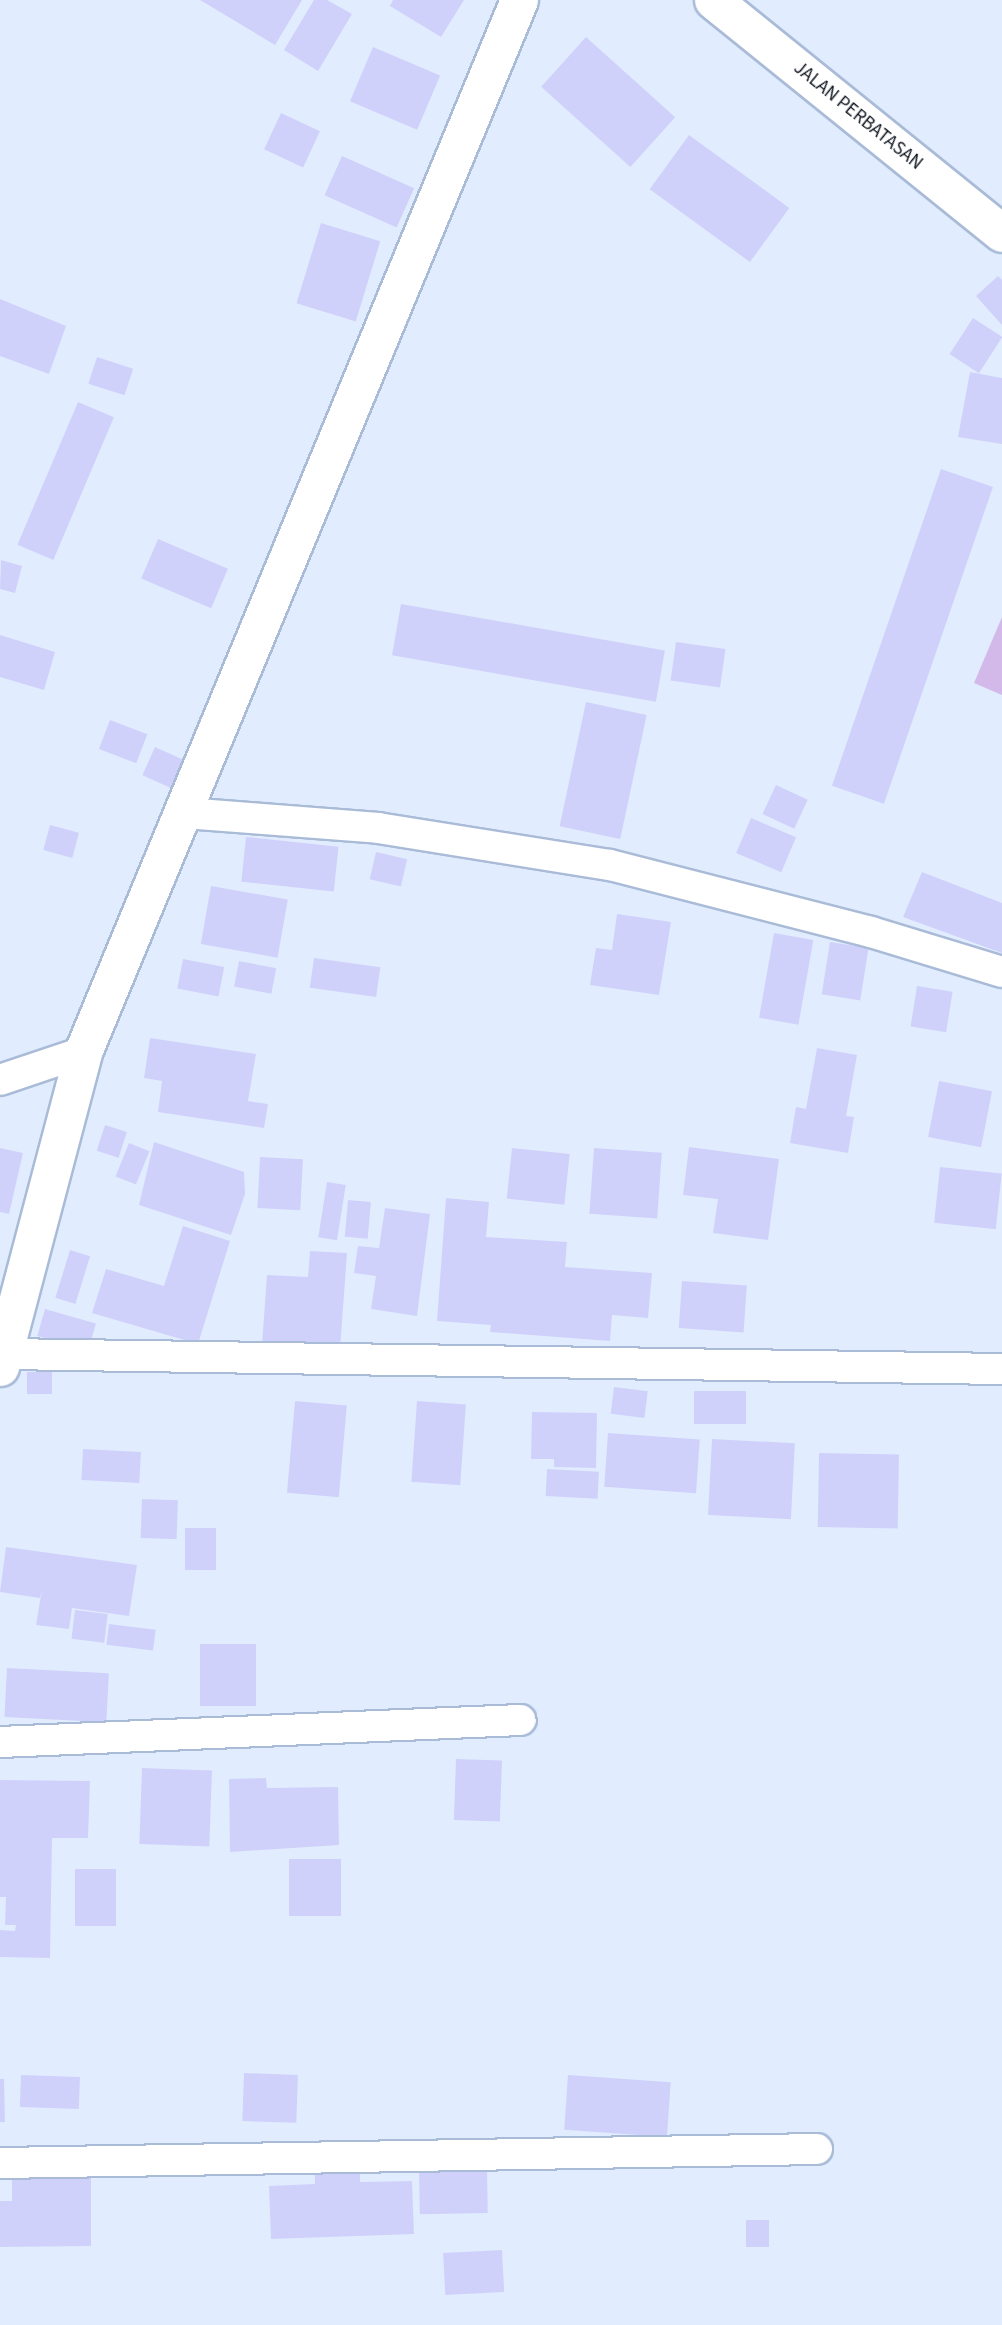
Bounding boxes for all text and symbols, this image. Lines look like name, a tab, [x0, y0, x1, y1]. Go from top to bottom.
street label: JALAN PERBATASAN	[789, 57, 927, 175]

